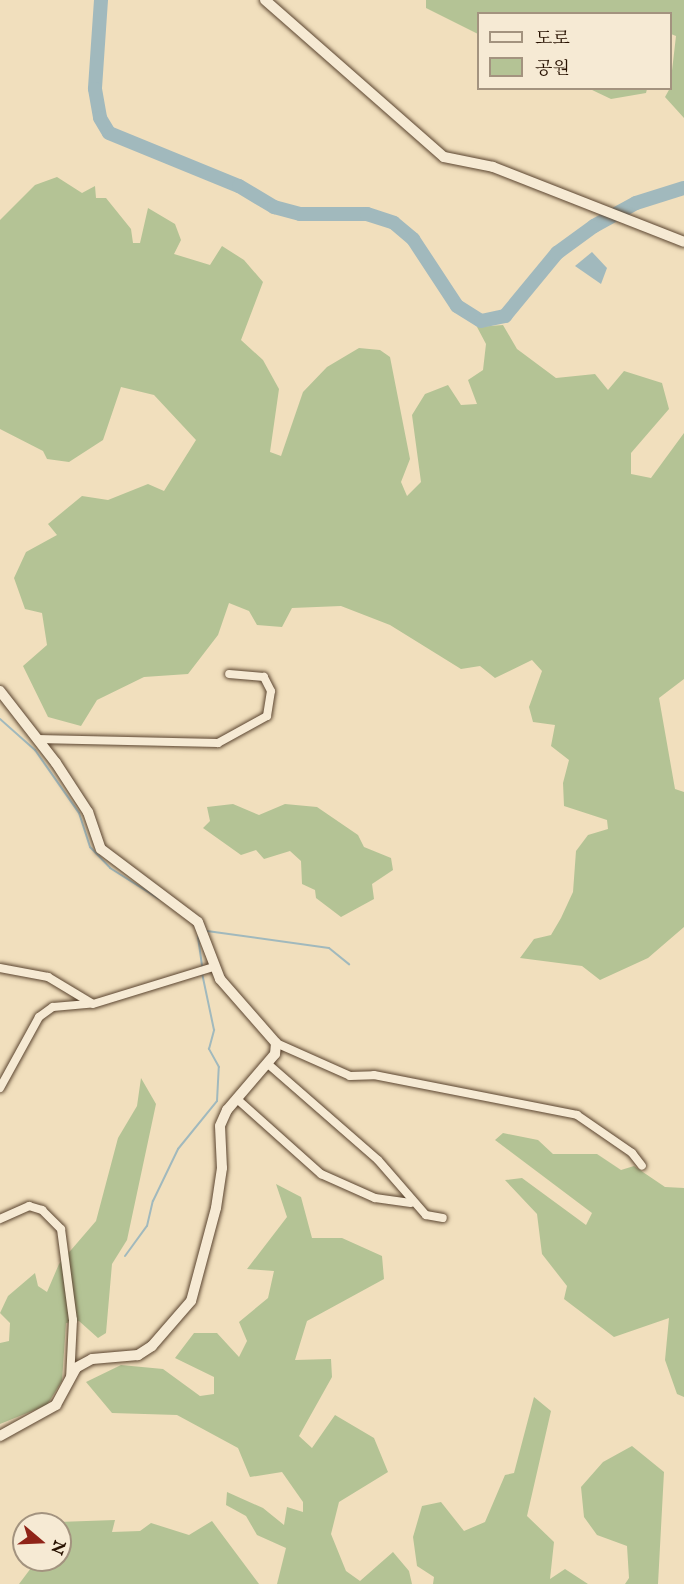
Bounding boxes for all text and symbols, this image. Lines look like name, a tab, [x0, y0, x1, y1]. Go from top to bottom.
legend	[477, 12, 672, 90]
text: 도로	[535, 28, 570, 51]
text: 공원	[535, 58, 570, 81]
north arrow	[12, 1512, 72, 1572]
text: N	[45, 1537, 69, 1557]

